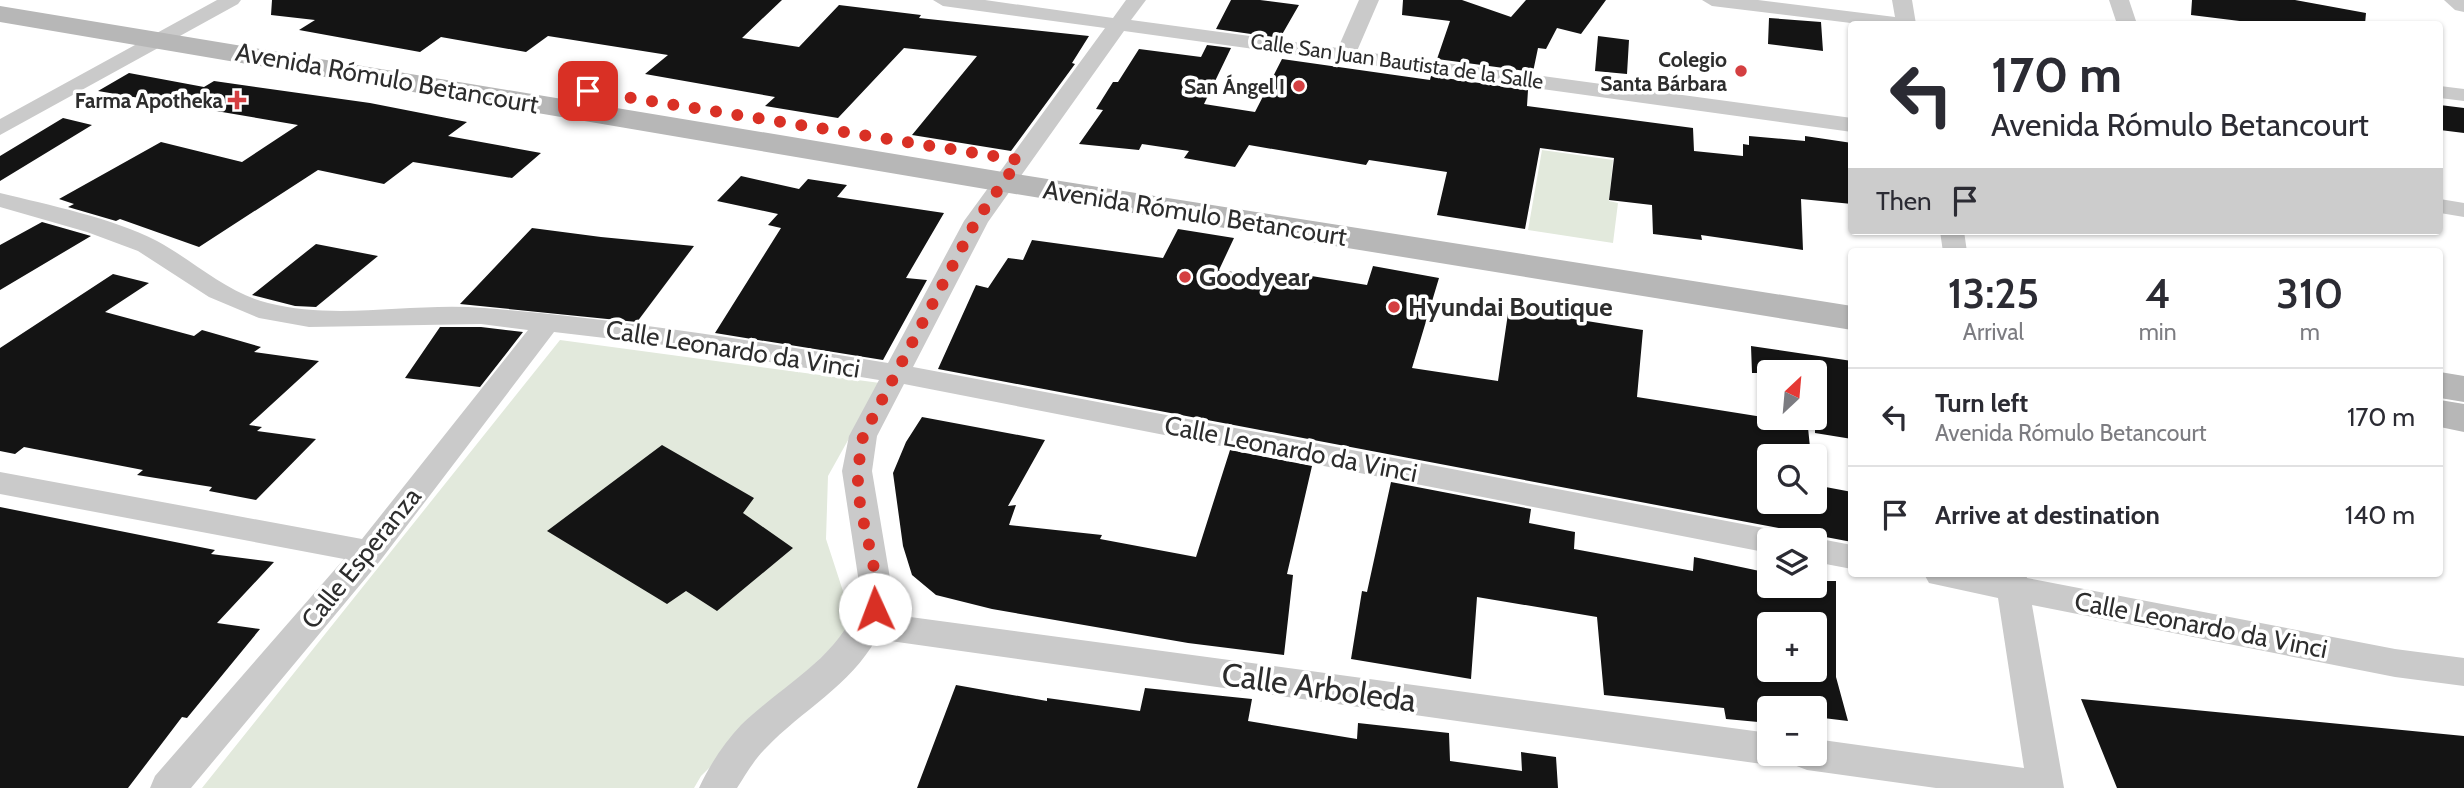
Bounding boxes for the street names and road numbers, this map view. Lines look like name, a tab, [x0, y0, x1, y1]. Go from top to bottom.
street label: Calle San Juan Bautista de la Salle	[1249, 28, 1545, 94]
street label: Avenida Rómulo Betancourt	[233, 36, 541, 120]
street label: Avenida Rómulo Betancourt	[1041, 173, 1349, 253]
street label: Calle Leonardo da Vinci	[604, 313, 862, 385]
street label: Calle Leonardo da Vinci	[1162, 409, 1420, 489]
street label: Calle Esperanza	[294, 481, 428, 635]
street label: Calle Leonardo da Vinci	[2072, 585, 2330, 665]
street label: Calle Arboleda	[1219, 654, 1419, 720]

